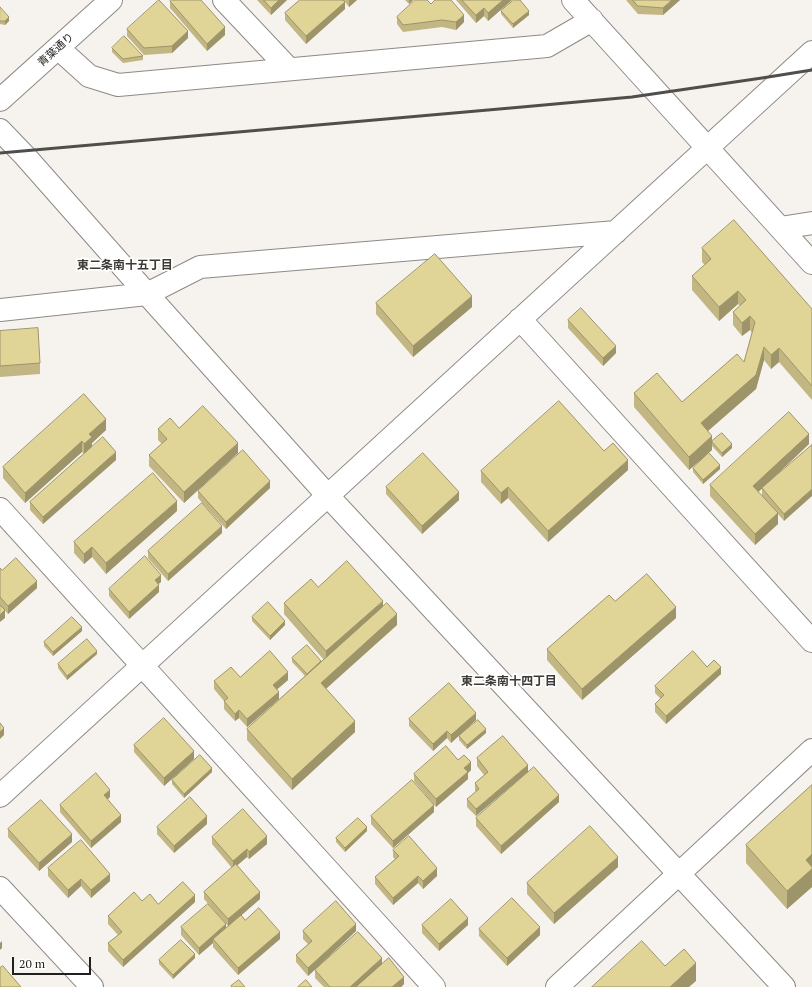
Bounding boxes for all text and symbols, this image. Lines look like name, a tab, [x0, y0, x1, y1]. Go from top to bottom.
street label: 青葉通り	[35, 30, 77, 70]
district label: 東二条南十五丁目	[77, 259, 173, 273]
district label: 東二条南十四丁目	[461, 675, 557, 689]
scale bar	[14, 949, 93, 975]
text: 20 m	[19, 956, 45, 971]

